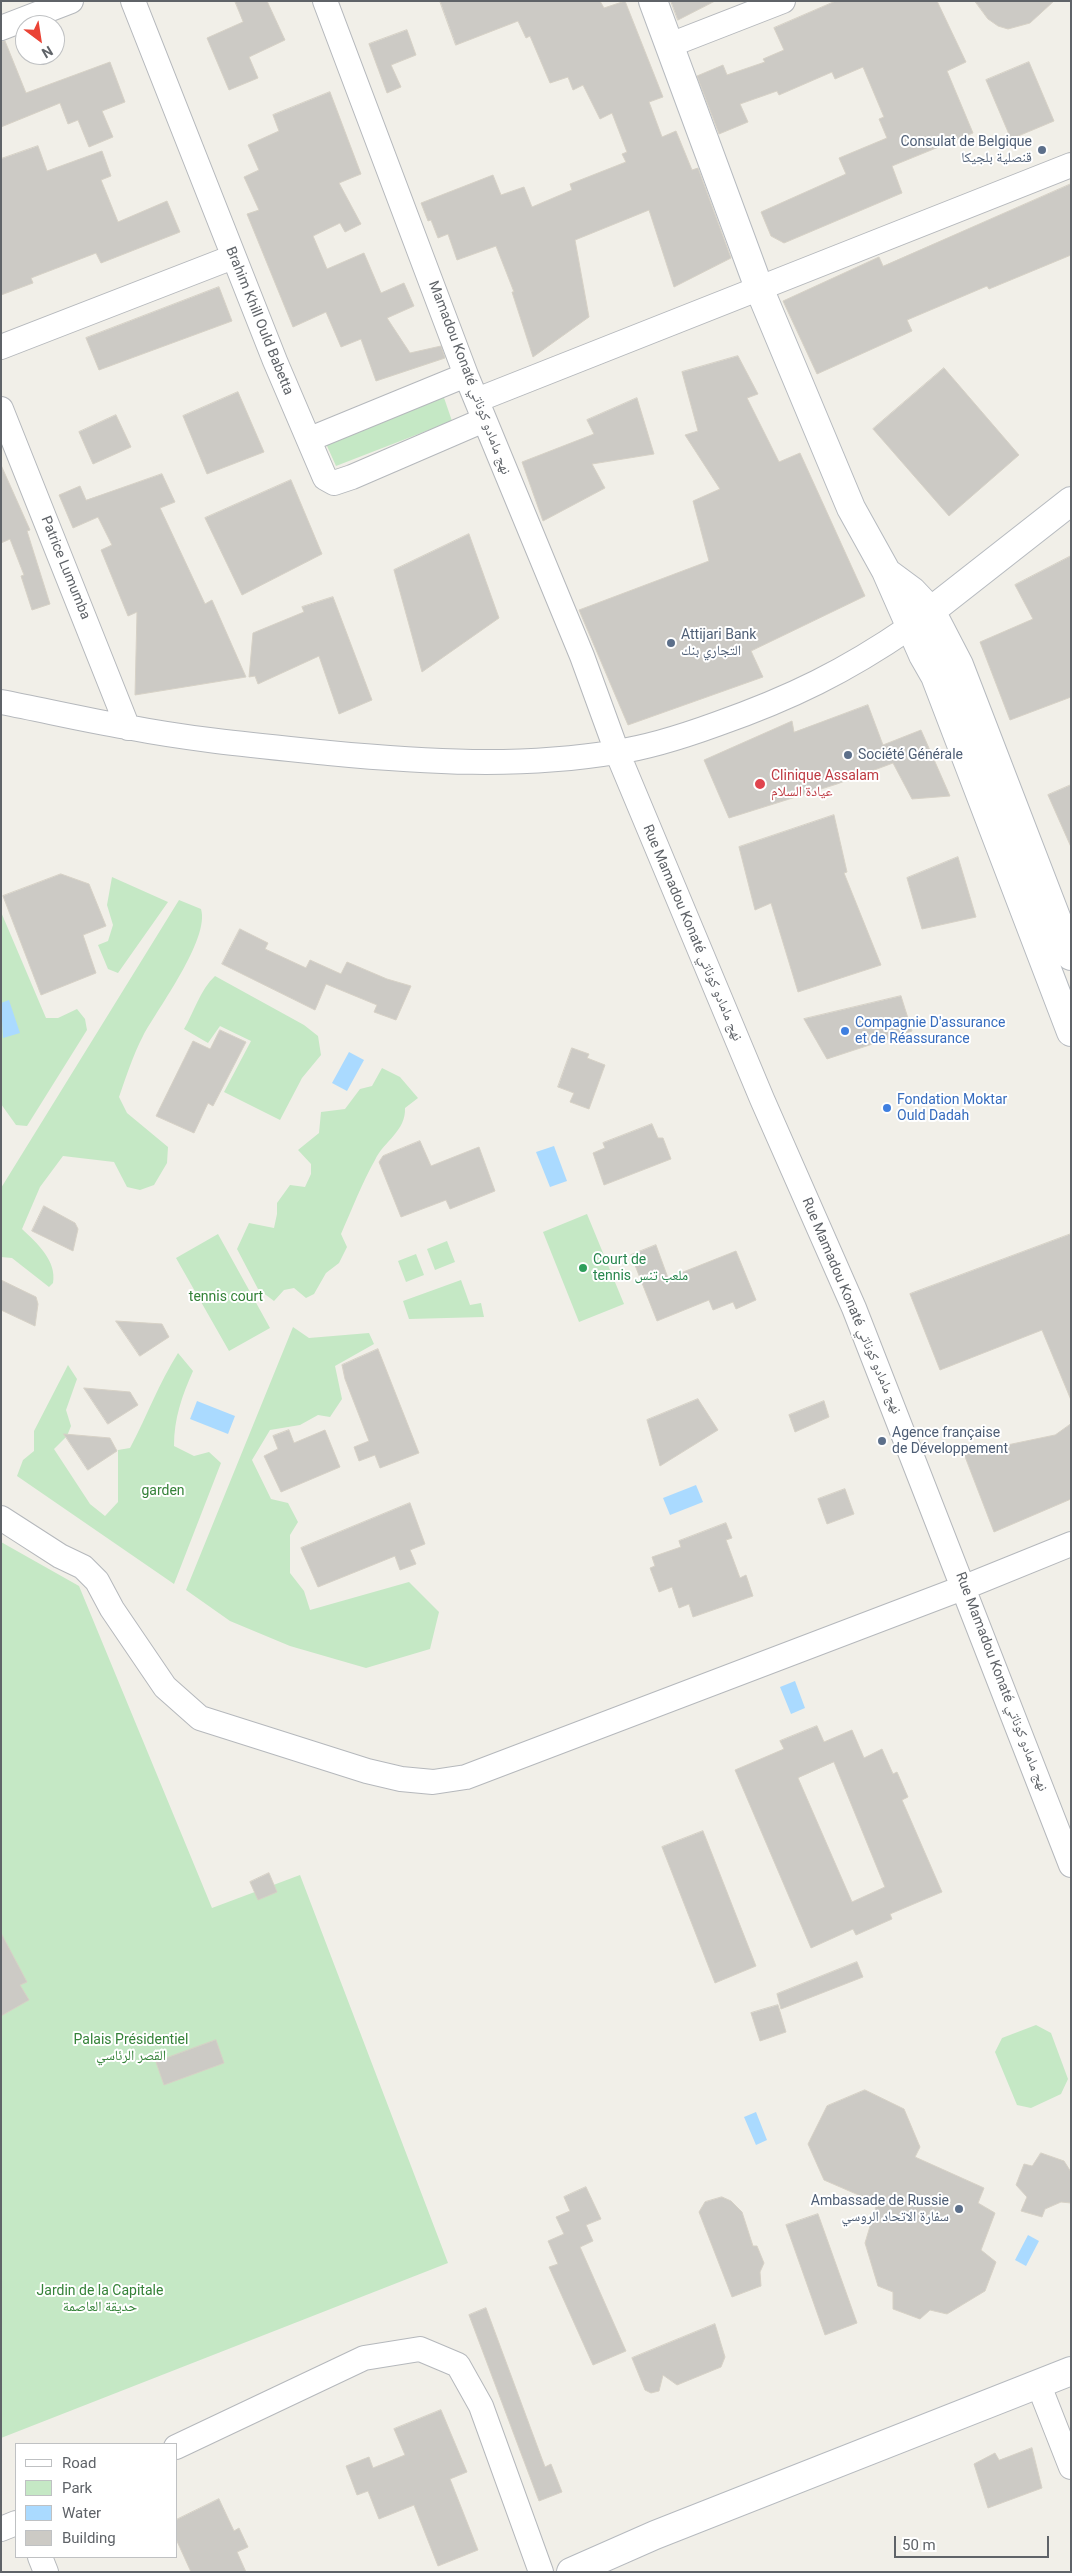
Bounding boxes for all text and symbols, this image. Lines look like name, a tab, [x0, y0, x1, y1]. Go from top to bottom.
north arrow	[15, 15, 65, 65]
text: N	[39, 43, 56, 61]
place label: Consulat de Belgique قنصلية بلجيكا	[900, 134, 1032, 166]
marker: Consulat de Belgique قنصلية بلجيكا	[1036, 144, 1048, 156]
street label: Brahim Khill Ould Babetta	[222, 244, 296, 398]
street label: Mamadou Konaté نهج مامادو كوناتي	[424, 279, 514, 477]
street label: Patrice Lumumba	[37, 514, 93, 622]
place label: Attijari Bank التجاري بنك	[681, 627, 756, 660]
marker: Attijari Bank التجاري بنك	[665, 637, 677, 649]
place label: Société Générale	[858, 747, 963, 763]
marker: Société Générale	[842, 749, 854, 761]
place label: Clinique Assalam عيادة السلام	[771, 768, 879, 800]
marker: Clinique Assalam عيادة السلام	[753, 777, 767, 791]
street label: Rue Mamadou Konaté نهج مامادو كوناتي	[639, 822, 745, 1044]
place label: Compagnie D'assurance et de Réassurance	[855, 1015, 1005, 1048]
marker: Compagnie D'assurance et de Réassurance	[839, 1025, 851, 1037]
place label: Fondation Moktar Ould Dadah	[897, 1092, 1007, 1124]
marker: Fondation Moktar Ould Dadah	[881, 1102, 893, 1114]
street label: Rue Mamadou Konaté نهج مامادو كوناتي	[798, 1195, 904, 1417]
place label: Court de tennis ملعب تنس	[593, 1252, 688, 1284]
marker: Court de tennis ملعب تنس	[577, 1262, 589, 1274]
park label: tennis court	[189, 1289, 263, 1305]
place label: Agence française de Développement	[892, 1425, 1008, 1458]
marker: Agence française de Développement	[876, 1435, 888, 1447]
park label: garden	[141, 1483, 185, 1499]
street label: Rue Mamadou Konaté نهج مامادو كوناتي	[951, 1570, 1051, 1794]
park label: Palais Présidentiel القصر الرئاسي	[74, 2032, 188, 2064]
place label: Ambassade de Russie سفارة الاتحاد الروسي	[811, 2193, 949, 2226]
marker: Ambassade de Russie سفارة الاتحاد الروسي	[953, 2203, 965, 2215]
park label: Jardin de la Capitale حديقة العاصمة	[37, 2283, 163, 2316]
legend	[15, 2443, 178, 2558]
text: Road	[62, 2454, 96, 2472]
text: Park	[62, 2479, 92, 2497]
text: Water	[62, 2504, 101, 2522]
scale bar	[897, 2526, 1052, 2558]
text: Building	[62, 2529, 116, 2547]
text: 50 m	[902, 2536, 936, 2554]

